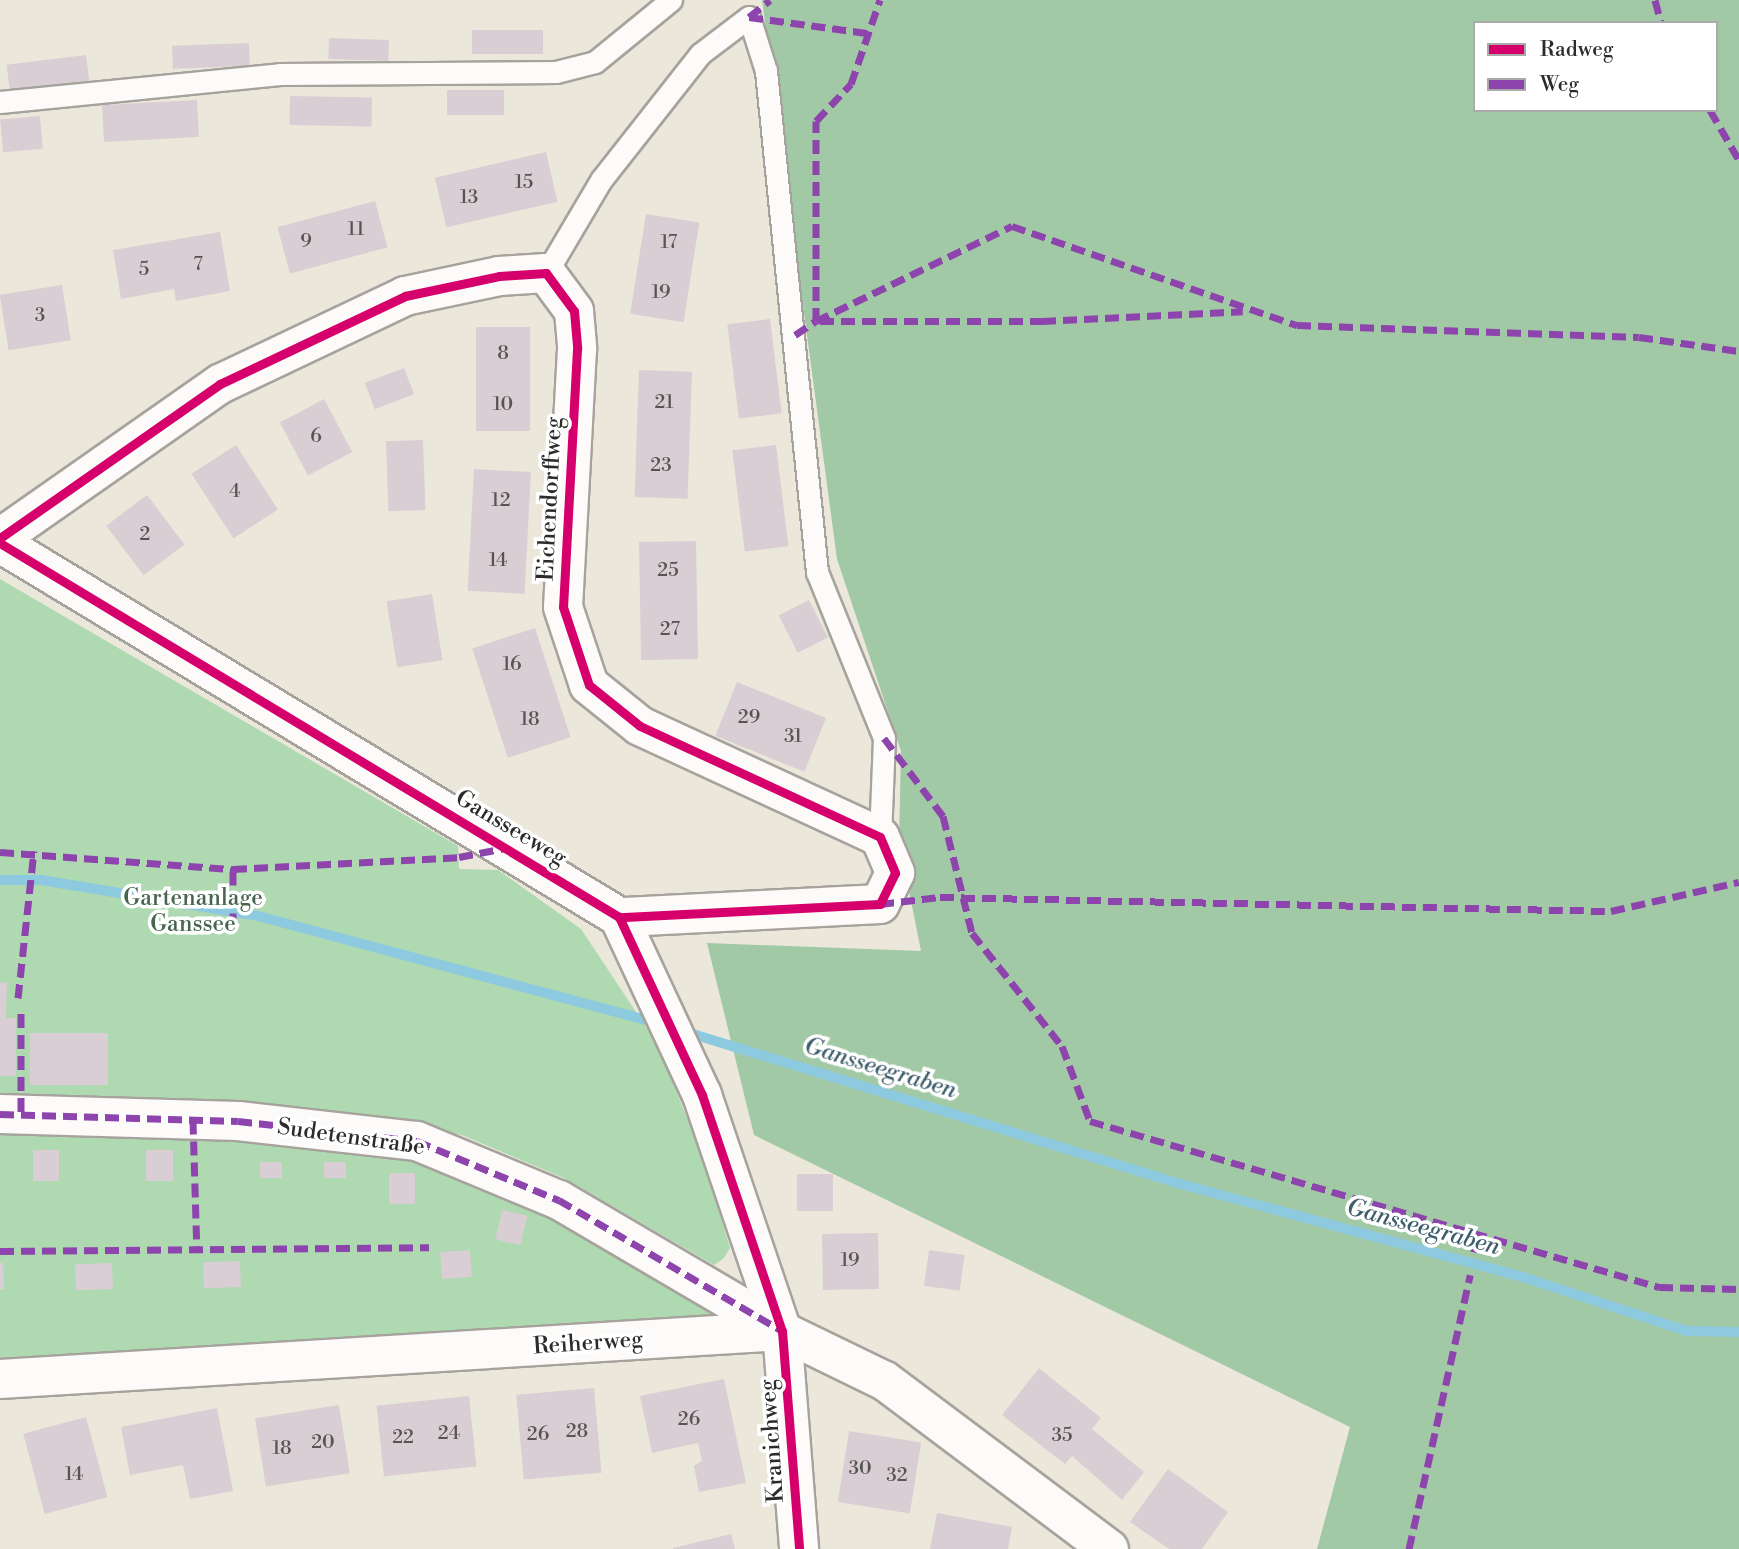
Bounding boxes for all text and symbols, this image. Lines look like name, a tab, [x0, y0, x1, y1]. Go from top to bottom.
legend	[1473, 21, 1718, 112]
text: Radweg	[1540, 37, 1614, 63]
text: Weg	[1540, 72, 1579, 98]
house number: 15	[515, 172, 533, 194]
house number: 13	[460, 187, 478, 209]
house number: 11	[348, 219, 364, 241]
house number: 9	[300, 231, 312, 253]
house number: 17	[661, 232, 677, 254]
house number: 7	[193, 254, 203, 276]
house number: 5	[139, 259, 149, 281]
house number: 19	[651, 282, 671, 304]
house number: 3	[35, 305, 45, 327]
house number: 8	[497, 343, 509, 365]
house number: 21	[654, 392, 674, 414]
house number: 10	[493, 394, 513, 416]
street label: Eichendorffweg	[532, 416, 568, 582]
house number: 6	[310, 426, 322, 448]
house number: 23	[650, 455, 672, 477]
house number: 4	[229, 481, 241, 503]
house number: 12	[491, 490, 511, 512]
house number: 2	[140, 524, 150, 546]
house number: 14	[489, 550, 507, 572]
house number: 25	[657, 560, 679, 582]
house number: 27	[660, 619, 680, 641]
house number: 16	[502, 654, 522, 676]
house number: 29	[738, 707, 760, 729]
house number: 18	[520, 709, 540, 731]
house number: 31	[784, 726, 802, 748]
street label: Gansseeweg	[450, 784, 572, 872]
park label: Gartenanlage Ganssee	[123, 884, 263, 938]
water label: Gansseegraben	[800, 1032, 960, 1106]
street label: Sudetenstraße	[275, 1113, 427, 1161]
water label: Gansseegraben	[1343, 1194, 1503, 1262]
house number: 19	[840, 1250, 860, 1272]
street label: Reiherweg	[532, 1325, 644, 1361]
street label: Kranichweg	[754, 1378, 790, 1504]
house number: 26	[678, 1409, 700, 1431]
house number: 28	[566, 1421, 588, 1443]
house number: 24	[438, 1423, 460, 1445]
house number: 26	[527, 1424, 549, 1446]
house number: 35	[1052, 1425, 1072, 1447]
house number: 22	[392, 1427, 414, 1449]
house number: 20	[311, 1432, 335, 1454]
house number: 18	[272, 1438, 292, 1460]
house number: 30	[848, 1458, 872, 1480]
house number: 14	[65, 1464, 83, 1486]
house number: 32	[886, 1465, 908, 1487]

